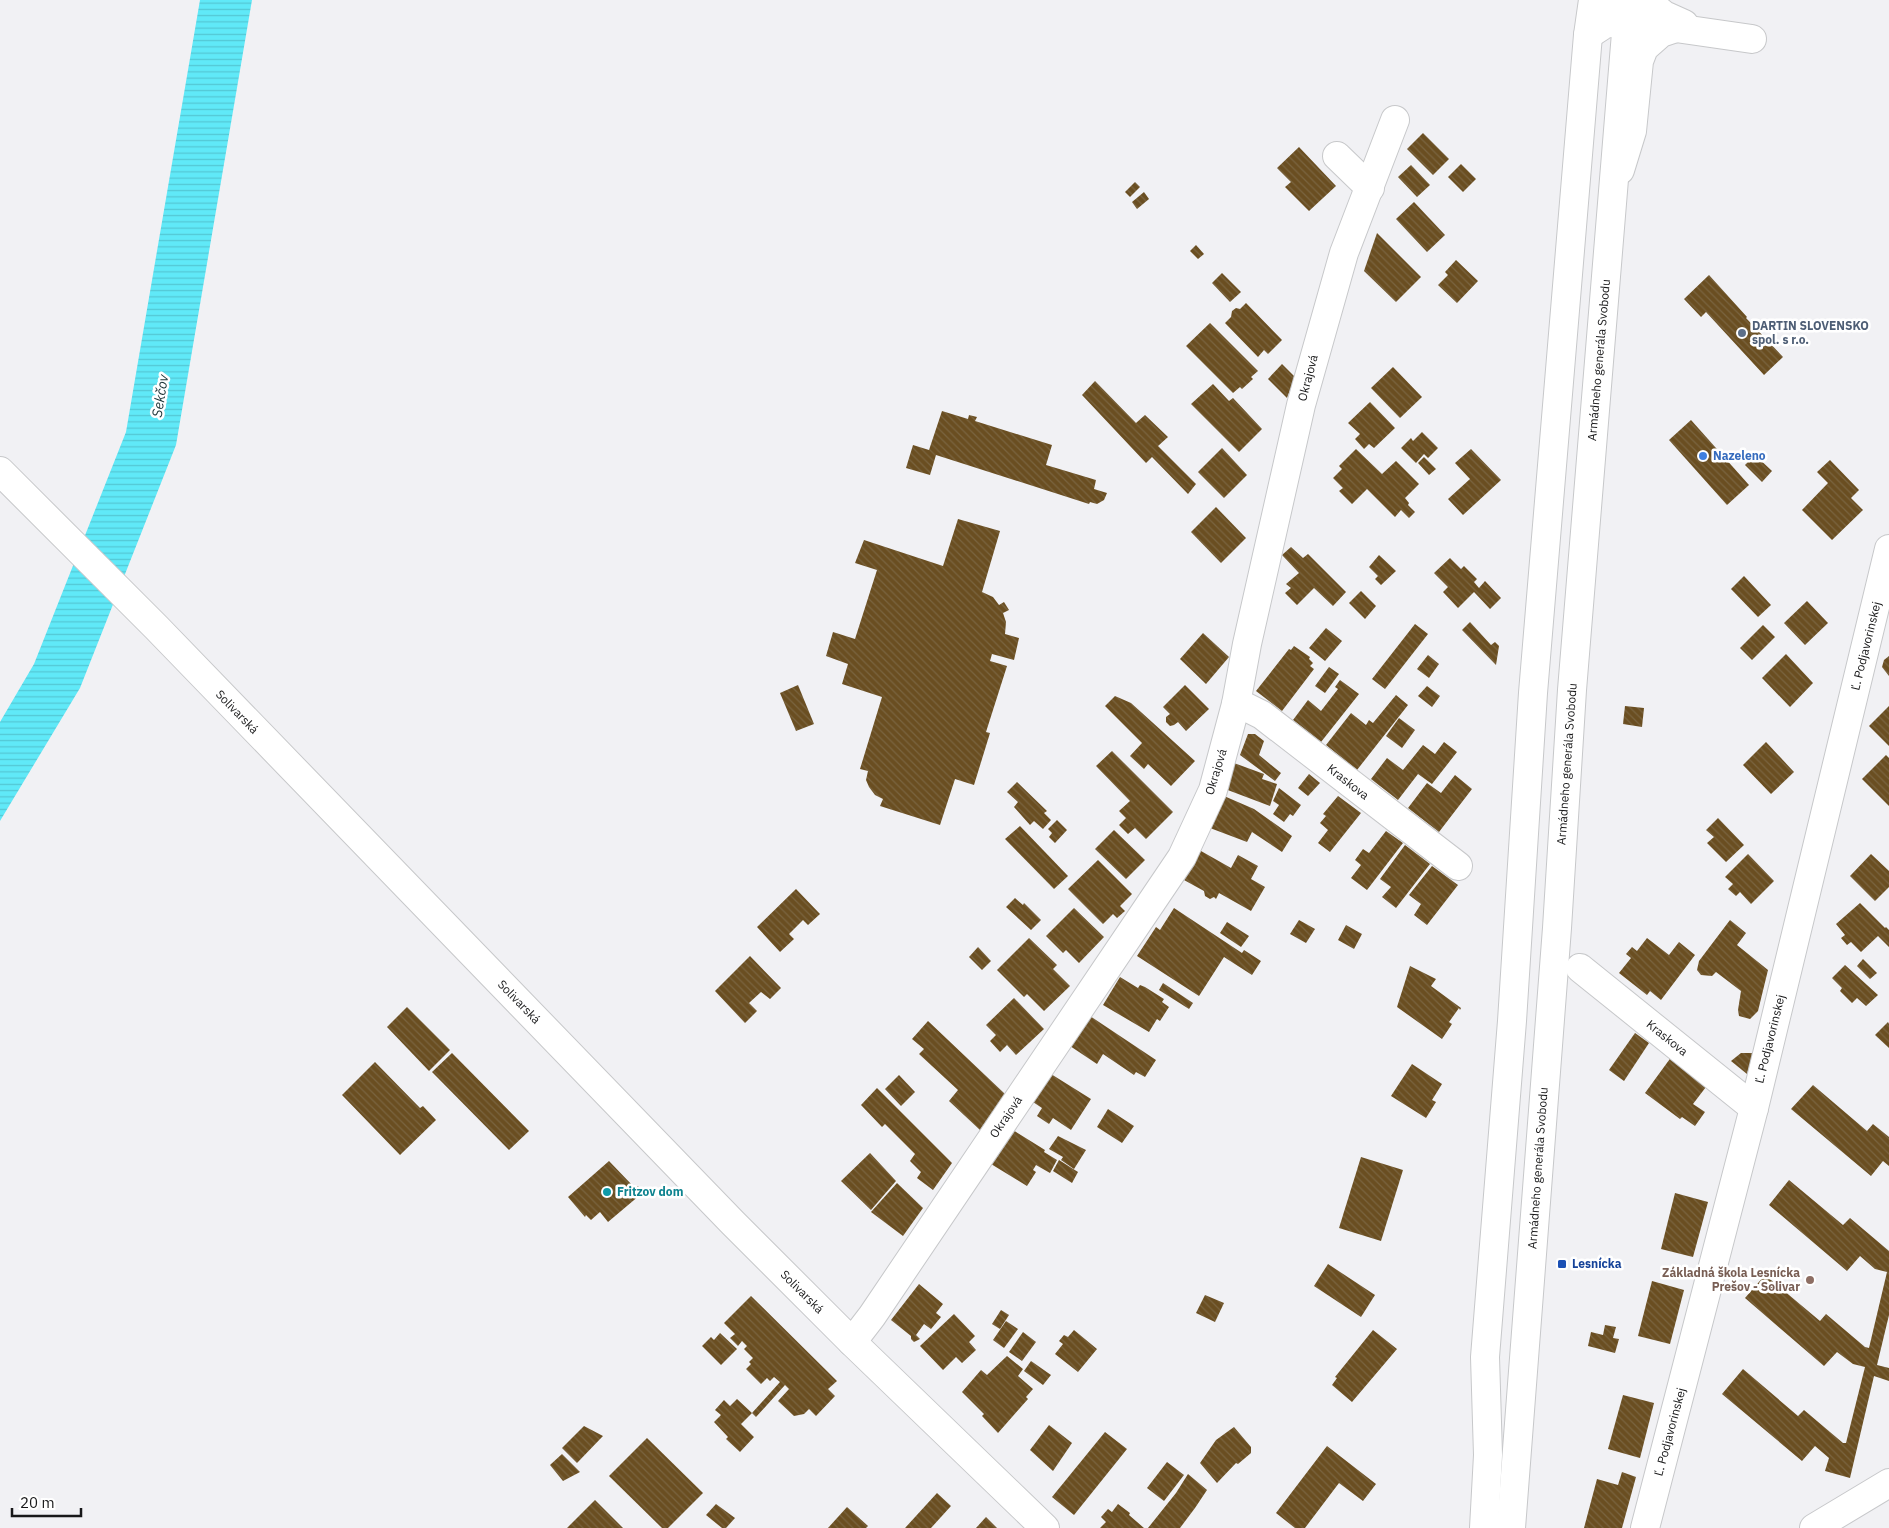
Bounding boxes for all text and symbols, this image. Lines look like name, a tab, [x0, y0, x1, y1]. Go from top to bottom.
street label: Armádneho generála Svobodu	[1584, 279, 1613, 441]
place label: DARTIN SLOVENSKO spol. s r.o.	[1752, 318, 1869, 347]
marker: DARTIN SLOVENSKO spol. s r.o.	[1736, 327, 1748, 339]
street label: Okrajová	[1294, 352, 1321, 403]
water label: Sekčov	[148, 372, 172, 419]
place label: Nazeleno	[1713, 448, 1766, 463]
marker: Nazeleno	[1697, 450, 1709, 462]
street label: Ľ. Podjavorinskej	[1847, 600, 1884, 692]
street label: Armádneho generála Svobodu	[1553, 683, 1580, 845]
street label: Solivarská	[213, 687, 262, 737]
street label: Okrajová	[1201, 746, 1230, 797]
street label: Kraskova	[1324, 761, 1373, 803]
street label: Solivarská	[495, 977, 544, 1027]
street label: Ľ. Podjavorinskej	[1751, 993, 1788, 1085]
street label: Kraskova	[1644, 1016, 1692, 1059]
street label: Armádneho generála Svobodu	[1524, 1087, 1551, 1249]
street label: Okrajová	[986, 1092, 1025, 1141]
place label: Fritzov dom	[617, 1184, 683, 1199]
marker: Fritzov dom	[601, 1186, 613, 1198]
place label: Lesnícka	[1572, 1256, 1622, 1271]
marker: Lesnícka	[1556, 1258, 1568, 1270]
place label: Základná škola Lesnícka Prešov - Solivar	[1662, 1265, 1800, 1294]
street label: Solivarská	[778, 1267, 828, 1317]
marker: Základná škola Lesnícka Prešov - Solivar	[1804, 1274, 1816, 1286]
street label: Ľ. Podjavorinskej	[1651, 1386, 1689, 1478]
scale bar	[12, 1486, 81, 1518]
text: 20 m	[20, 1493, 55, 1512]

